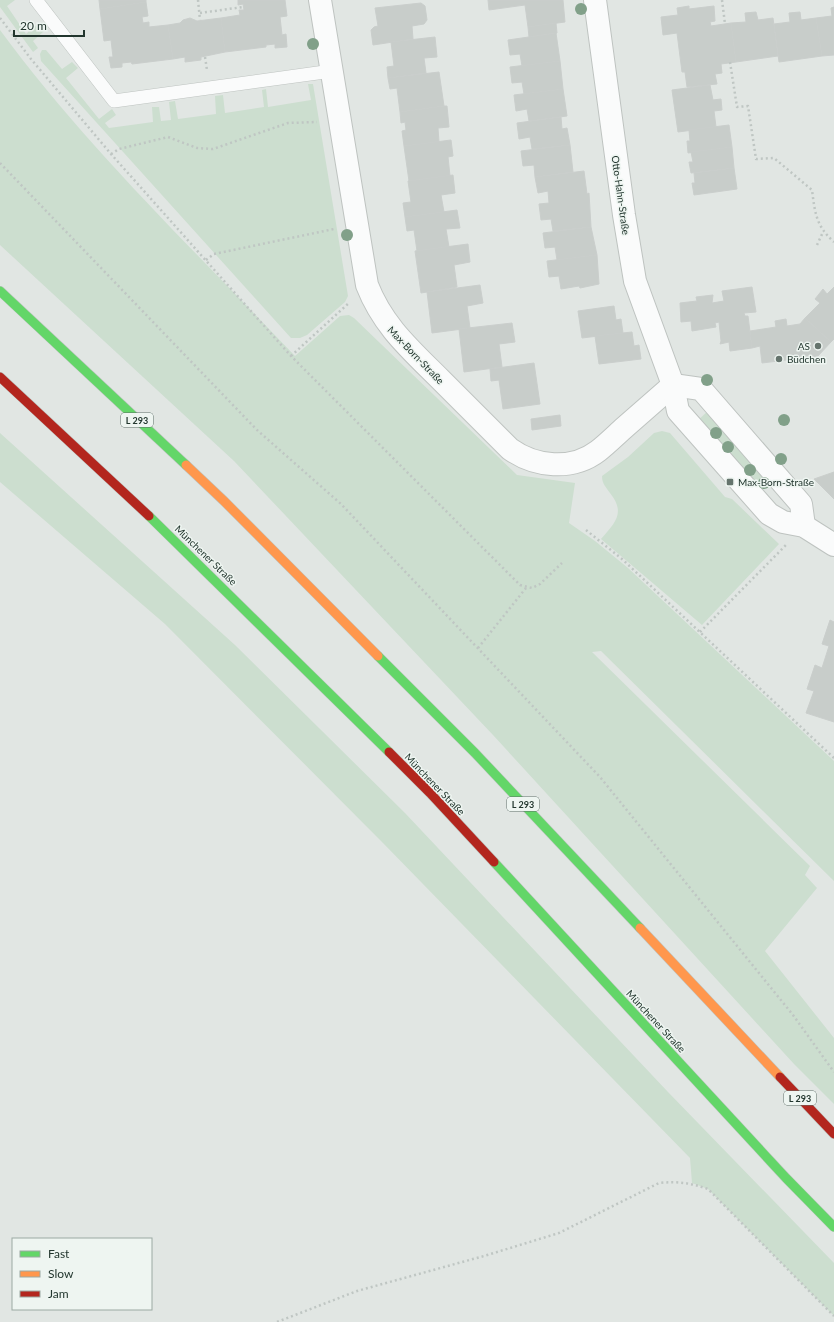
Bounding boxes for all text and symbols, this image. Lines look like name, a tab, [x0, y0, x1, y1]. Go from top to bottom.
scale bar	[14, 12, 84, 38]
text: 20 m	[20, 18, 47, 33]
street label: Otto-Hahn-Straße	[609, 155, 633, 235]
street label: Max-Born-Straße	[385, 323, 447, 387]
place label: AS	[798, 340, 810, 352]
marker: AS	[813, 341, 823, 351]
place label: Büdchen	[787, 353, 826, 365]
marker: Büdchen	[774, 354, 784, 364]
road number: L 293	[121, 413, 153, 427]
place label: Max-Born-Straße	[738, 476, 814, 488]
marker: Max-Born-Straße	[725, 477, 735, 487]
street label: Münchener Straße	[173, 522, 239, 588]
street label: Münchener Straße	[402, 751, 468, 817]
road number: L 293	[507, 797, 539, 811]
street label: Münchener Straße	[624, 987, 688, 1055]
road number: L 293	[784, 1091, 816, 1105]
legend	[12, 1238, 152, 1310]
text: Fast	[48, 1246, 70, 1261]
text: Slow	[48, 1266, 74, 1281]
text: Jam	[48, 1286, 69, 1301]

